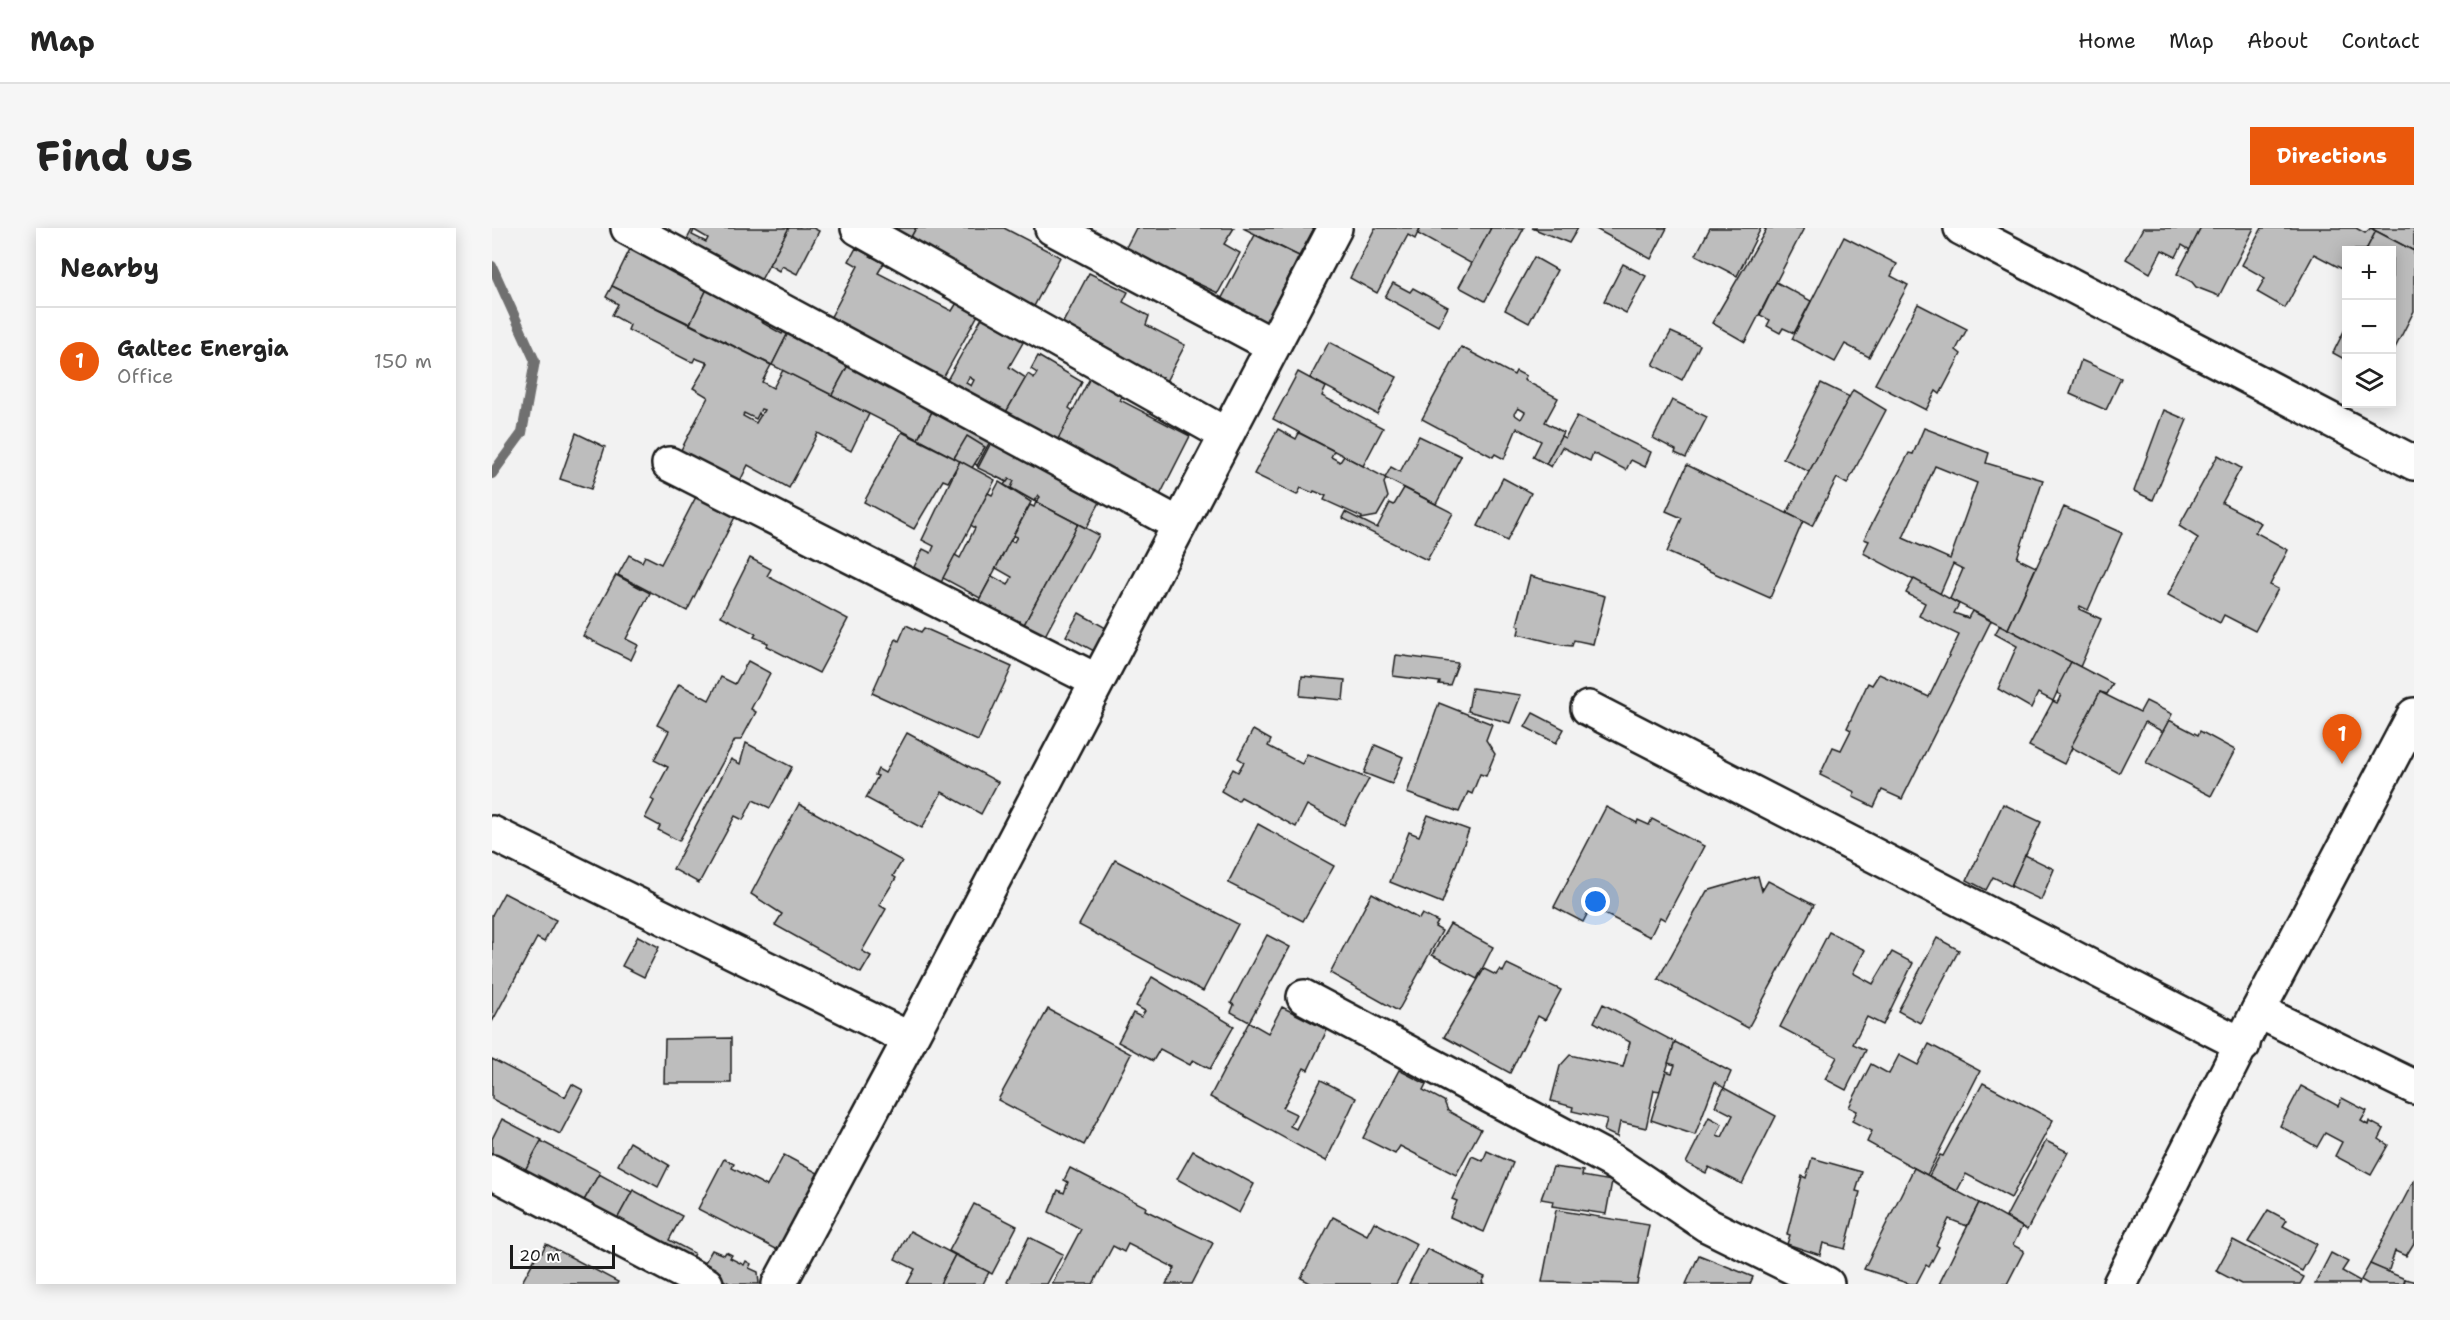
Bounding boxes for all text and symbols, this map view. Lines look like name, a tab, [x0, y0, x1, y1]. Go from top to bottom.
text: Map	[30, 22, 95, 60]
text: Home	[2078, 27, 2136, 55]
text: Map	[2169, 27, 2214, 55]
text: About	[2247, 27, 2308, 55]
text: Contact	[2341, 27, 2420, 55]
button: Directions	[2250, 127, 2414, 185]
text: Find us	[36, 128, 193, 184]
map controls	[2342, 246, 2396, 408]
button: +	[2342, 246, 2396, 300]
text: Nearby	[60, 250, 159, 285]
button: −	[2342, 300, 2396, 354]
text: Galtec Energia	[117, 334, 289, 363]
text: 1	[75, 348, 84, 374]
text: 150 m	[374, 348, 432, 374]
button: layers	[2342, 354, 2396, 408]
text: Office	[117, 363, 173, 389]
pin: 1	[2322, 714, 2362, 764]
your location	[1581, 887, 1610, 916]
scale bar	[510, 1242, 615, 1270]
text: 20 m	[519, 1245, 560, 1266]

